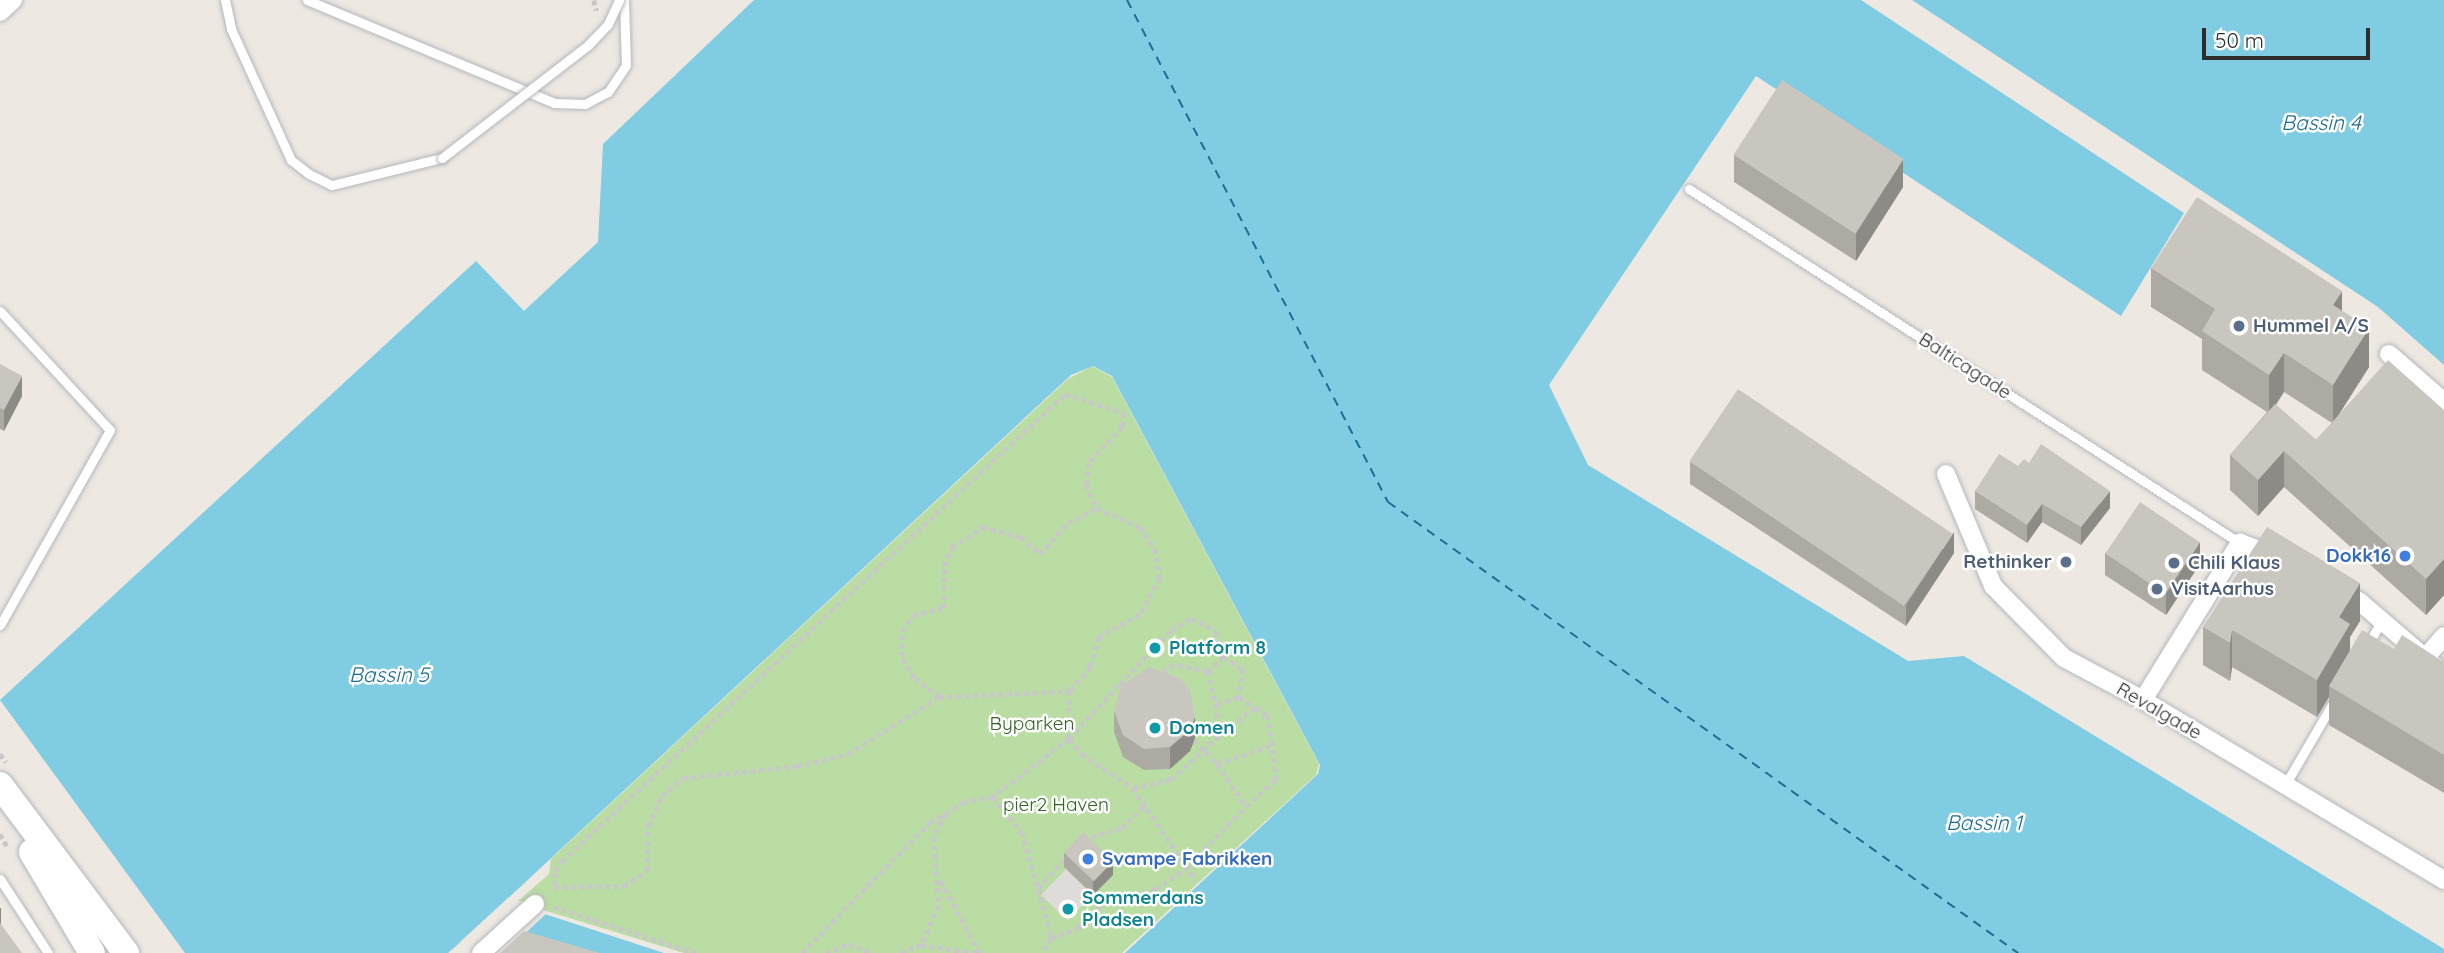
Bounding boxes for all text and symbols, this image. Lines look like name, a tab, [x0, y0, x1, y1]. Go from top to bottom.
scale bar	[2206, 14, 2374, 58]
text: 50 m	[2215, 27, 2264, 53]
water label: Bassin 4	[2281, 109, 2361, 135]
place label: Hummel A/S	[2253, 315, 2369, 337]
marker: Hummel A/S	[2231, 318, 2247, 334]
street label: Balticagade	[1915, 328, 2015, 404]
place label: Dokk16	[2326, 545, 2391, 567]
marker: Dokk16	[2397, 548, 2413, 564]
place label: Rethinker	[1963, 551, 2052, 573]
place label: Chili Klaus	[2188, 552, 2280, 574]
marker: Rethinker	[2058, 554, 2074, 570]
marker: Chili Klaus	[2166, 555, 2182, 571]
place label: VisitAarhus	[2171, 578, 2274, 600]
marker: VisitAarhus	[2149, 581, 2165, 597]
place label: Platform 8	[1169, 637, 1266, 659]
marker: Platform 8	[1147, 640, 1163, 656]
water label: Bassin 5	[349, 661, 429, 687]
street label: Revalgade	[2112, 678, 2206, 744]
park label: Byparken	[990, 713, 1074, 735]
place label: Domen	[1169, 717, 1235, 739]
marker: Domen	[1147, 720, 1163, 736]
park label: pier2 Haven	[1003, 794, 1109, 816]
water label: Bassin 1	[1946, 809, 2022, 835]
place label: Svampe Fabrikken	[1102, 848, 1272, 870]
marker: Svampe Fabrikken	[1080, 851, 1096, 867]
place label: Sommerdans Pladsen	[1082, 887, 1204, 931]
marker: Sommerdans Pladsen	[1060, 901, 1076, 917]

